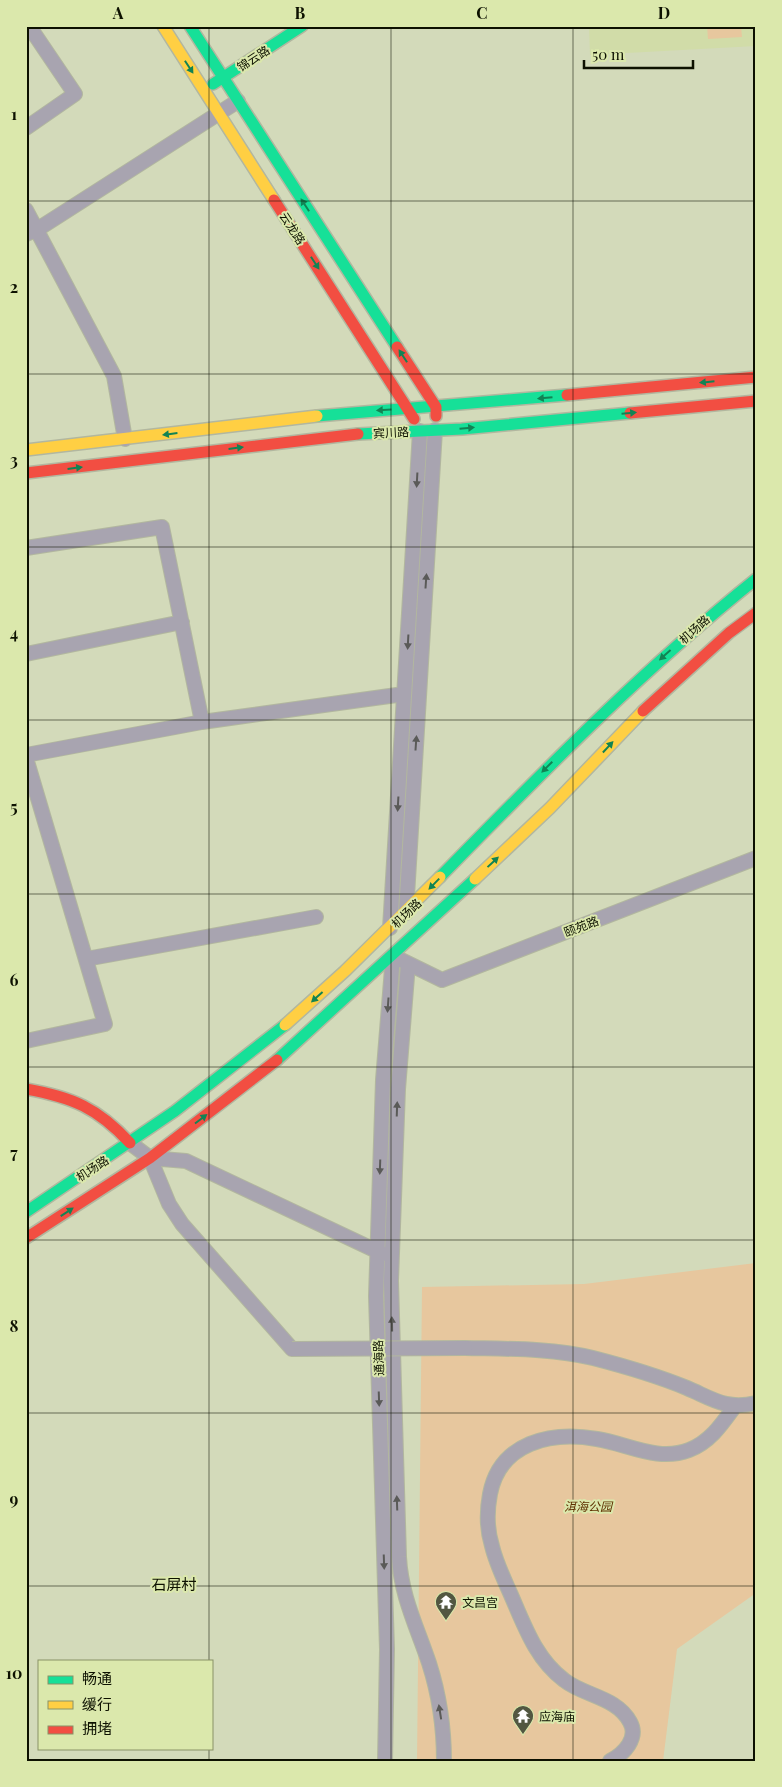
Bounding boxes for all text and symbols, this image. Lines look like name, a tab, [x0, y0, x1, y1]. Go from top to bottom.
text: A	[112, 2, 124, 23]
text: B	[295, 2, 306, 23]
text: C	[476, 2, 488, 23]
text: D	[658, 2, 670, 23]
scale bar	[584, 38, 693, 70]
street label: 锦云路	[234, 41, 272, 75]
text: 50 m	[592, 44, 625, 64]
one-way arrow	[185, 61, 194, 74]
text: 1	[11, 103, 17, 124]
one-way arrow	[300, 198, 310, 211]
street label: 云龙路	[276, 209, 310, 247]
one-way arrow	[311, 256, 320, 269]
text: 2	[10, 276, 18, 297]
one-way arrow	[398, 349, 407, 363]
one-way arrow	[699, 378, 715, 386]
one-way arrow	[537, 394, 553, 402]
one-way arrow	[375, 407, 391, 415]
one-way arrow	[622, 408, 638, 416]
street label: 宾川路	[373, 423, 409, 441]
one-way arrow	[460, 424, 476, 432]
one-way arrow	[161, 430, 177, 438]
one-way arrow	[228, 444, 244, 452]
text: 3	[10, 449, 18, 470]
one-way arrow	[67, 463, 83, 471]
one-way arrow	[413, 472, 421, 488]
one-way arrow	[423, 572, 431, 588]
street label: 机场路	[675, 611, 713, 647]
text: 4	[10, 622, 18, 643]
one-way arrow	[403, 634, 411, 650]
one-way arrow	[659, 649, 671, 661]
one-way arrow	[413, 734, 421, 750]
one-way arrow	[602, 741, 614, 753]
one-way arrow	[541, 761, 553, 773]
text: 5	[10, 796, 18, 817]
one-way arrow	[393, 796, 401, 812]
one-way arrow	[487, 856, 499, 868]
one-way arrow	[428, 878, 440, 890]
street label: 机场路	[387, 895, 425, 931]
street label: 颐苑路	[561, 912, 601, 940]
text: 6	[10, 969, 19, 990]
one-way arrow	[312, 991, 324, 1003]
one-way arrow	[384, 997, 392, 1013]
one-way arrow	[394, 1100, 402, 1116]
one-way arrow	[194, 1114, 207, 1125]
text: 7	[10, 1142, 18, 1163]
street label: 机场路	[73, 1151, 111, 1185]
one-way arrow	[375, 1159, 383, 1175]
one-way arrow	[60, 1207, 74, 1216]
text: 8	[10, 1315, 19, 1336]
one-way arrow	[388, 1315, 396, 1331]
street label: 通海路	[369, 1340, 387, 1376]
one-way arrow	[375, 1392, 383, 1408]
text: 9	[10, 1488, 19, 1509]
one-way arrow	[393, 1495, 401, 1511]
park label: 洱海公园	[564, 1498, 614, 1514]
one-way arrow	[380, 1554, 388, 1570]
district label: 石屏村	[151, 1574, 197, 1594]
temple icon: 文昌宫	[434, 1590, 458, 1621]
place label: 文昌宫	[462, 1594, 498, 1610]
legend	[38, 1660, 212, 1750]
text: 10	[6, 1662, 22, 1683]
text: 畅通	[82, 1668, 112, 1688]
text: 缓行	[82, 1694, 112, 1714]
one-way arrow	[436, 1704, 444, 1720]
temple icon: 应海庙	[511, 1704, 535, 1735]
place label: 应海庙	[539, 1708, 575, 1724]
text: 拥堵	[82, 1718, 112, 1738]

